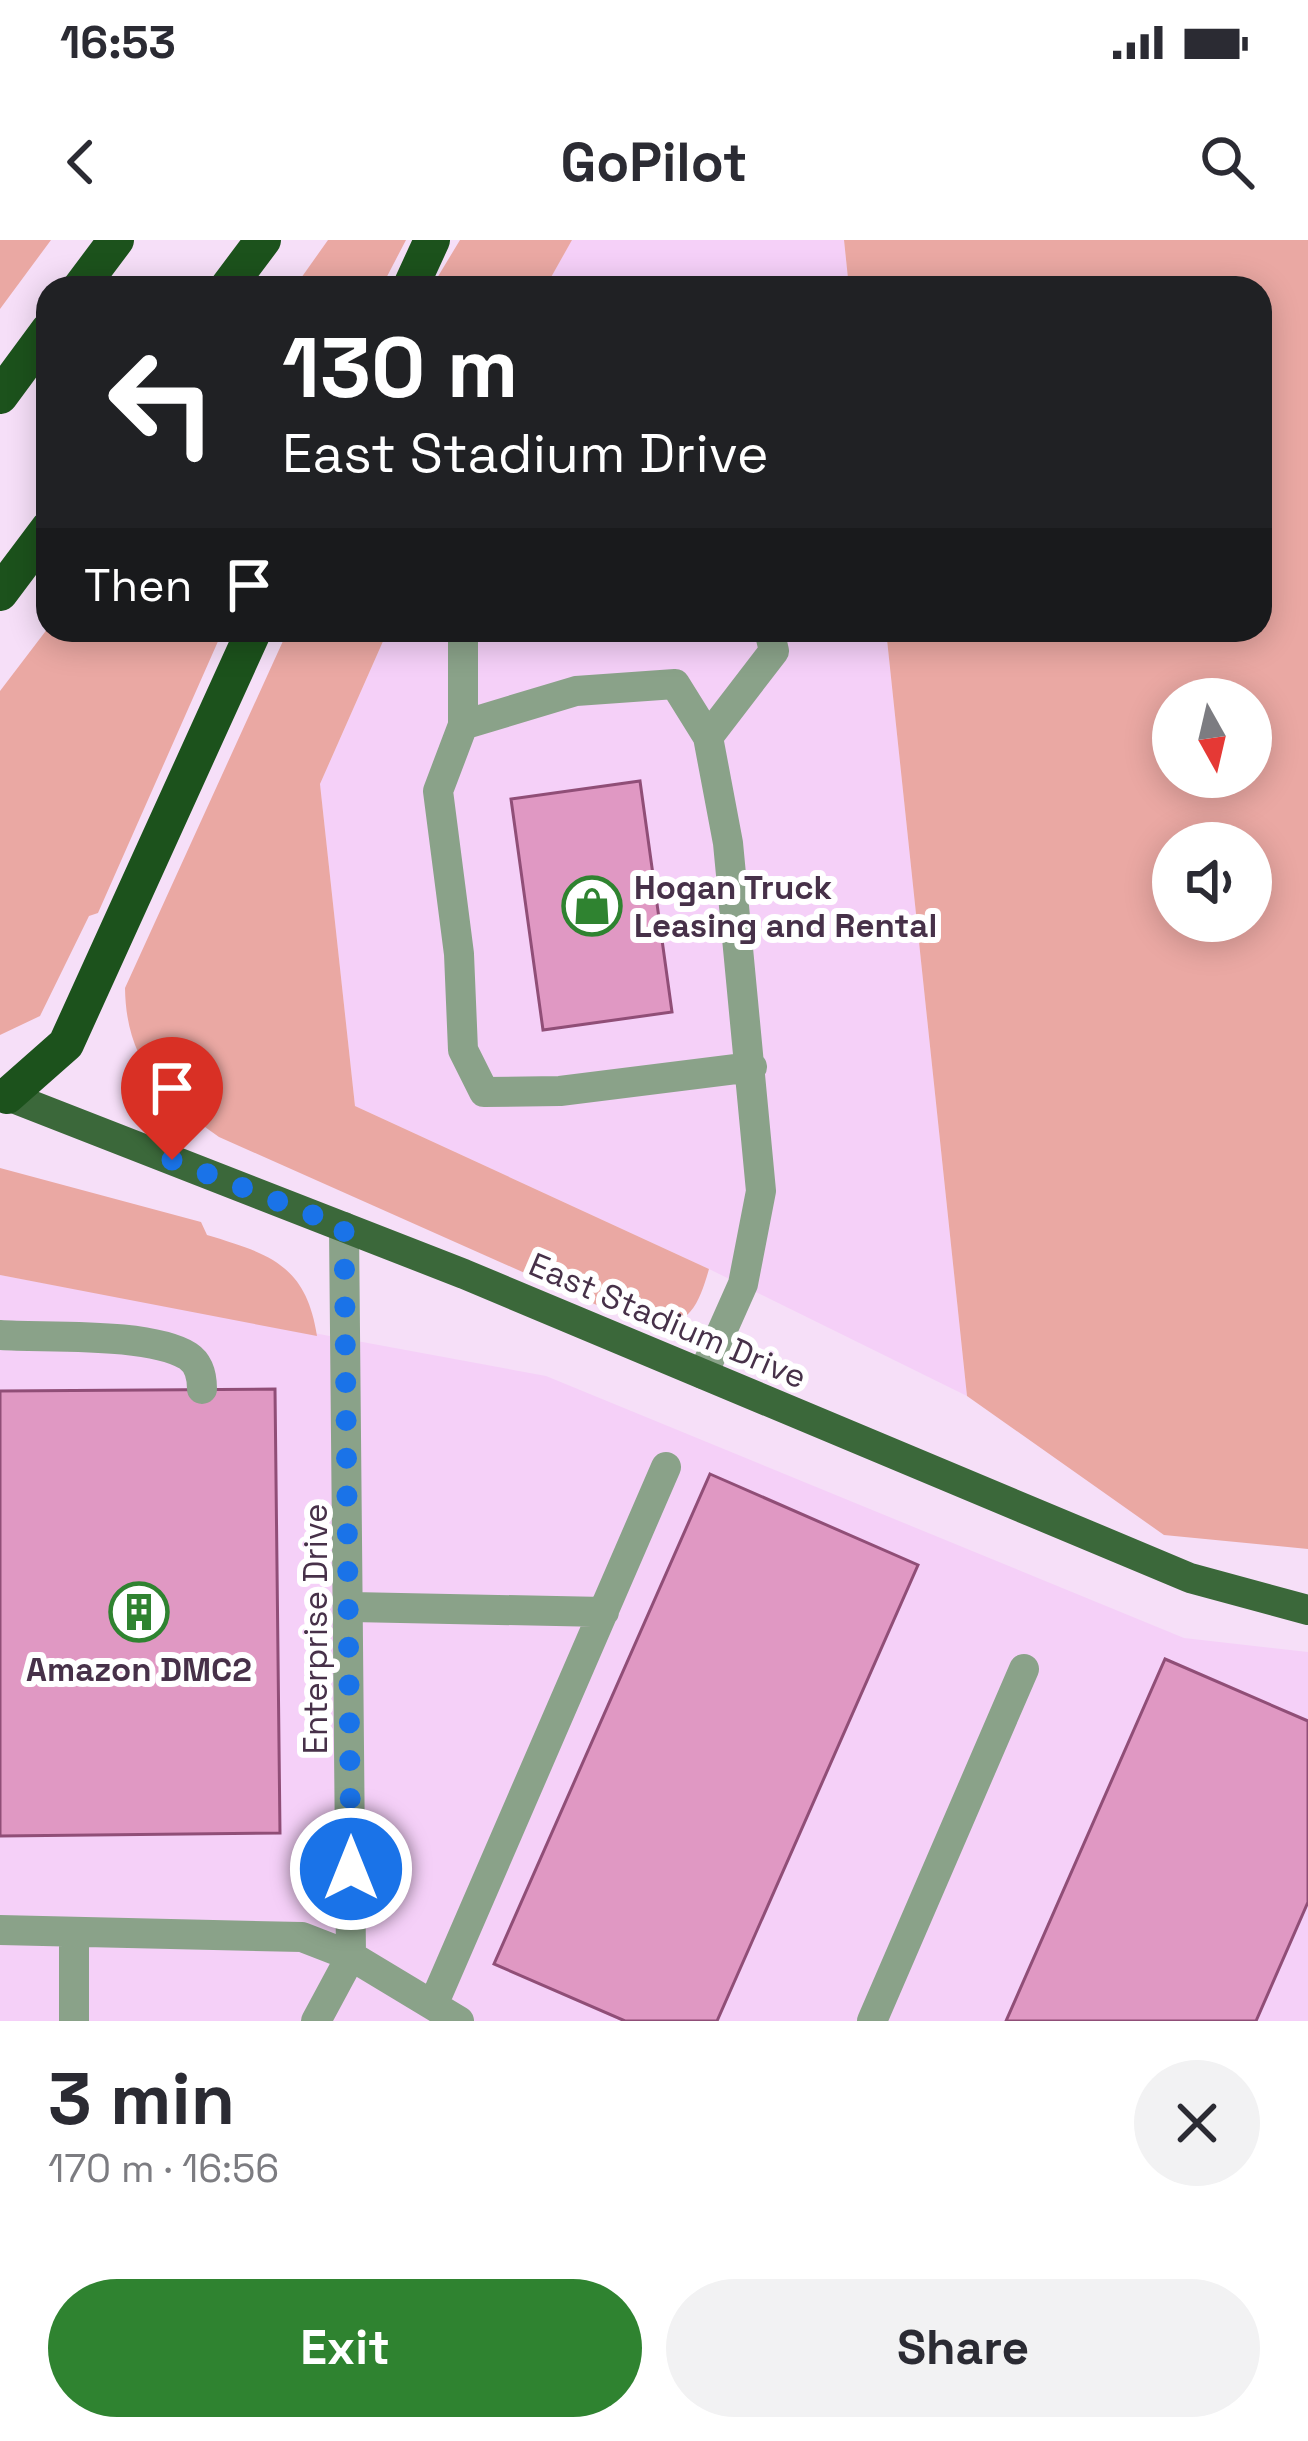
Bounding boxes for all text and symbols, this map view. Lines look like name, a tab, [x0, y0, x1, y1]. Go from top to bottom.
text: 16:53	[60, 14, 176, 71]
text: GoPilot	[561, 128, 747, 197]
icon: back	[48, 129, 114, 195]
icon: search	[1194, 129, 1260, 195]
text: 130 m	[282, 314, 519, 422]
icon: left	[84, 324, 240, 480]
text: East Stadium Drive	[282, 419, 769, 488]
icon: arrive	[216, 552, 282, 618]
text: Then	[84, 557, 192, 614]
north arrow	[1152, 678, 1272, 798]
map controls	[1152, 678, 1272, 942]
button: sound	[1152, 822, 1272, 942]
place label: Hogan Truck Leasing and Rental	[634, 867, 937, 947]
shop icon: Hogan Truck Leasing and Rental	[561, 875, 623, 937]
pin	[121, 1037, 223, 1160]
icon: arrive	[139, 1055, 205, 1121]
street label: East Stadium Drive	[523, 1243, 813, 1398]
street label: Enterprise Drive	[295, 1503, 337, 1755]
building icon: Amazon DMC2	[108, 1581, 170, 1643]
place label: Amazon DMC2	[26, 1649, 252, 1691]
position arrow	[288, 1806, 414, 1932]
text: 3 min	[48, 2053, 235, 2145]
button: close	[1134, 2060, 1260, 2186]
text: 170 m · 16:56	[48, 2144, 279, 2193]
button: Exit	[48, 2279, 642, 2417]
button: Share	[666, 2279, 1260, 2417]

